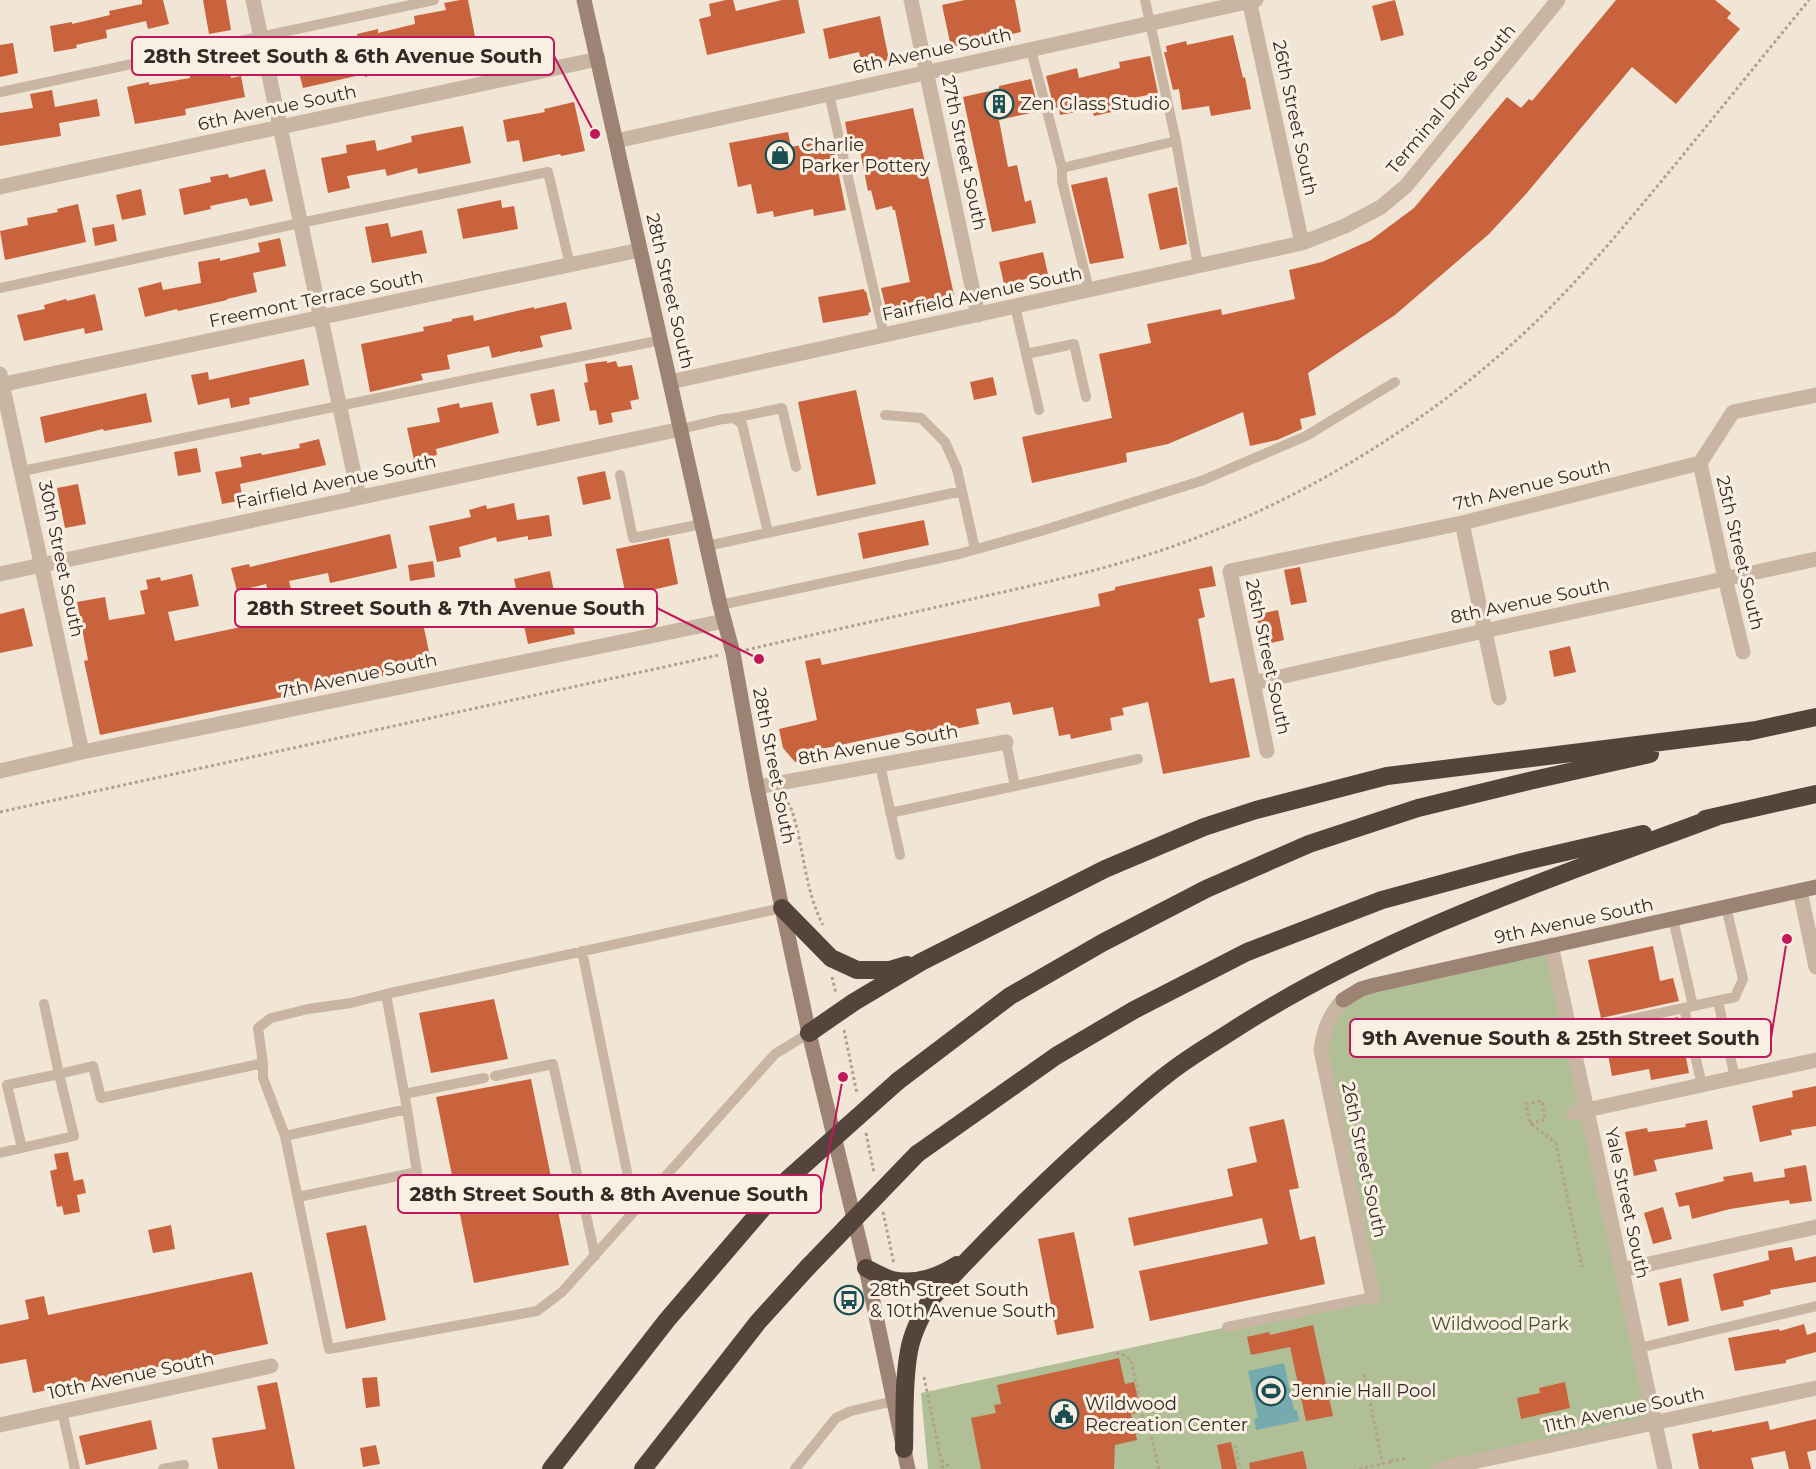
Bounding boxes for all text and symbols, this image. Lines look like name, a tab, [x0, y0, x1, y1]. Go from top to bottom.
street label: Terminal Drive South	[1382, 19, 1520, 179]
street label: 6th Avenue South	[851, 23, 1013, 79]
callout: 28th Street South & 6th Avenue South	[132, 37, 554, 75]
street label: 26th Street South	[1268, 38, 1322, 198]
text: 28th Street South & 6th Avenue South	[144, 44, 542, 68]
street label: 27th Street South	[937, 74, 991, 232]
street label: 6th Avenue South	[196, 80, 358, 136]
building icon: Zen Glass Studio	[983, 88, 1015, 120]
place label: Zen Glass Studio	[1020, 93, 1170, 115]
place label: Charlie Parker Pottery	[801, 134, 931, 177]
shop icon: Charlie Parker Pottery	[764, 139, 796, 171]
street label: 28th Street South	[641, 211, 699, 371]
street label: Fairfield Avenue South	[880, 262, 1084, 326]
street label: Freemont Terrace South	[207, 266, 425, 332]
street label: Fairfield Avenue South	[234, 450, 438, 514]
street label: 7th Avenue South	[1451, 455, 1613, 515]
street label: 25th Street South	[1712, 474, 1768, 632]
street label: 30th Street South	[34, 479, 88, 639]
street label: 8th Avenue South	[1448, 573, 1612, 629]
street label: 26th Street South	[1241, 577, 1295, 737]
callout: 28th Street South & 7th Avenue South	[235, 589, 657, 627]
text: 28th Street South & 7th Avenue South	[247, 596, 645, 620]
street label: 7th Avenue South	[277, 648, 439, 704]
street label: 28th Street South	[748, 686, 800, 846]
street label: 8th Avenue South	[796, 720, 960, 770]
street label: 9th Avenue South	[1493, 893, 1655, 949]
callout: 9th Avenue South & 25th Street South	[1350, 1019, 1771, 1057]
text: 9th Avenue South & 25th Street South	[1362, 1026, 1760, 1050]
street label: 26th Street South	[1337, 1080, 1391, 1240]
street label: Yale Street South	[1600, 1125, 1654, 1281]
callout: 28th Street South & 8th Avenue South	[398, 1175, 821, 1213]
text: 28th Street South & 8th Avenue South	[409, 1182, 809, 1206]
place label: 28th Street South & 10th Avenue South	[870, 1279, 1056, 1322]
bus stop icon: 28th Street South & 10th Avenue South	[833, 1284, 865, 1316]
park label: Wildwood Park	[1431, 1313, 1569, 1335]
street label: 10th Avenue South	[46, 1348, 216, 1404]
sports icon: Jennie Hall Pool	[1255, 1375, 1287, 1407]
place label: Jennie Hall Pool	[1291, 1380, 1436, 1402]
street label: 11th Avenue South	[1542, 1382, 1706, 1438]
place label: Wildwood Recreation Center	[1085, 1393, 1248, 1436]
public building icon: Wildwood Recreation Center	[1048, 1398, 1080, 1430]

